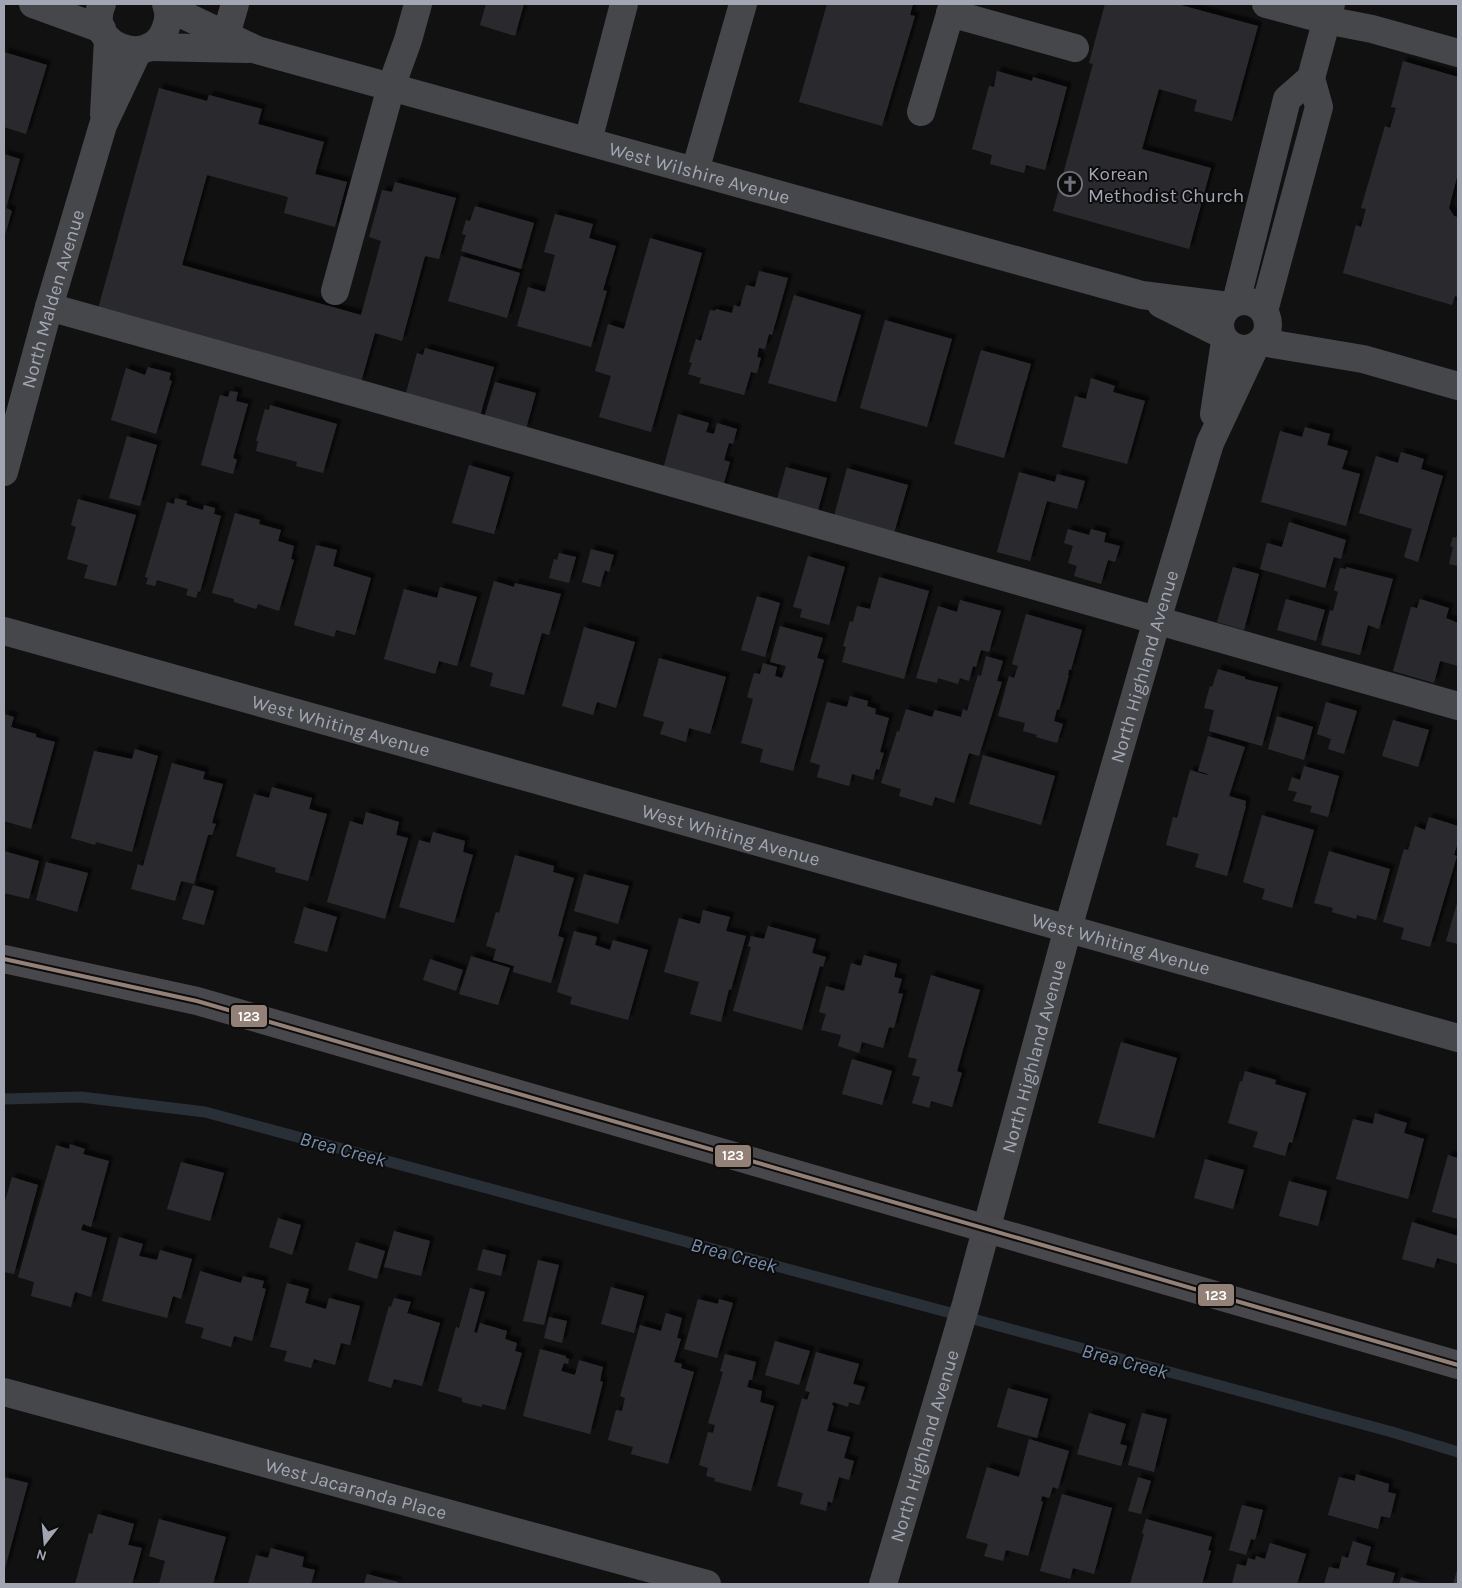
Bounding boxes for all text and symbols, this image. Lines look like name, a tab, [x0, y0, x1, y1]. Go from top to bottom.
street label: West Wilshire Avenue	[606, 138, 792, 209]
place label: Korean Methodist Church	[1088, 163, 1244, 207]
church icon: Korean Methodist Church	[1057, 171, 1083, 197]
street label: North Malden Avenue	[17, 207, 89, 391]
street label: North Highland Avenue	[1106, 568, 1183, 766]
street label: West Whiting Avenue	[249, 691, 432, 762]
street label: West Whiting Avenue	[639, 800, 822, 871]
street label: West Whiting Avenue	[1029, 909, 1212, 980]
street label: North Highland Avenue	[997, 957, 1071, 1155]
line badge: 123	[230, 1004, 268, 1028]
text: 123	[238, 1008, 260, 1025]
water label: Brea Creek	[297, 1127, 389, 1172]
line badge: 123	[714, 1144, 752, 1168]
text: 123	[722, 1147, 744, 1164]
water label: Brea Creek	[688, 1233, 780, 1278]
line badge: 123	[1197, 1283, 1235, 1307]
text: 123	[1205, 1287, 1227, 1304]
water label: Brea Creek	[1079, 1339, 1171, 1384]
street label: North Highland Avenue	[886, 1347, 964, 1545]
street label: West Jacaranda Place	[263, 1454, 449, 1524]
north arrow	[20, 1518, 70, 1568]
text: N	[34, 1545, 49, 1565]

